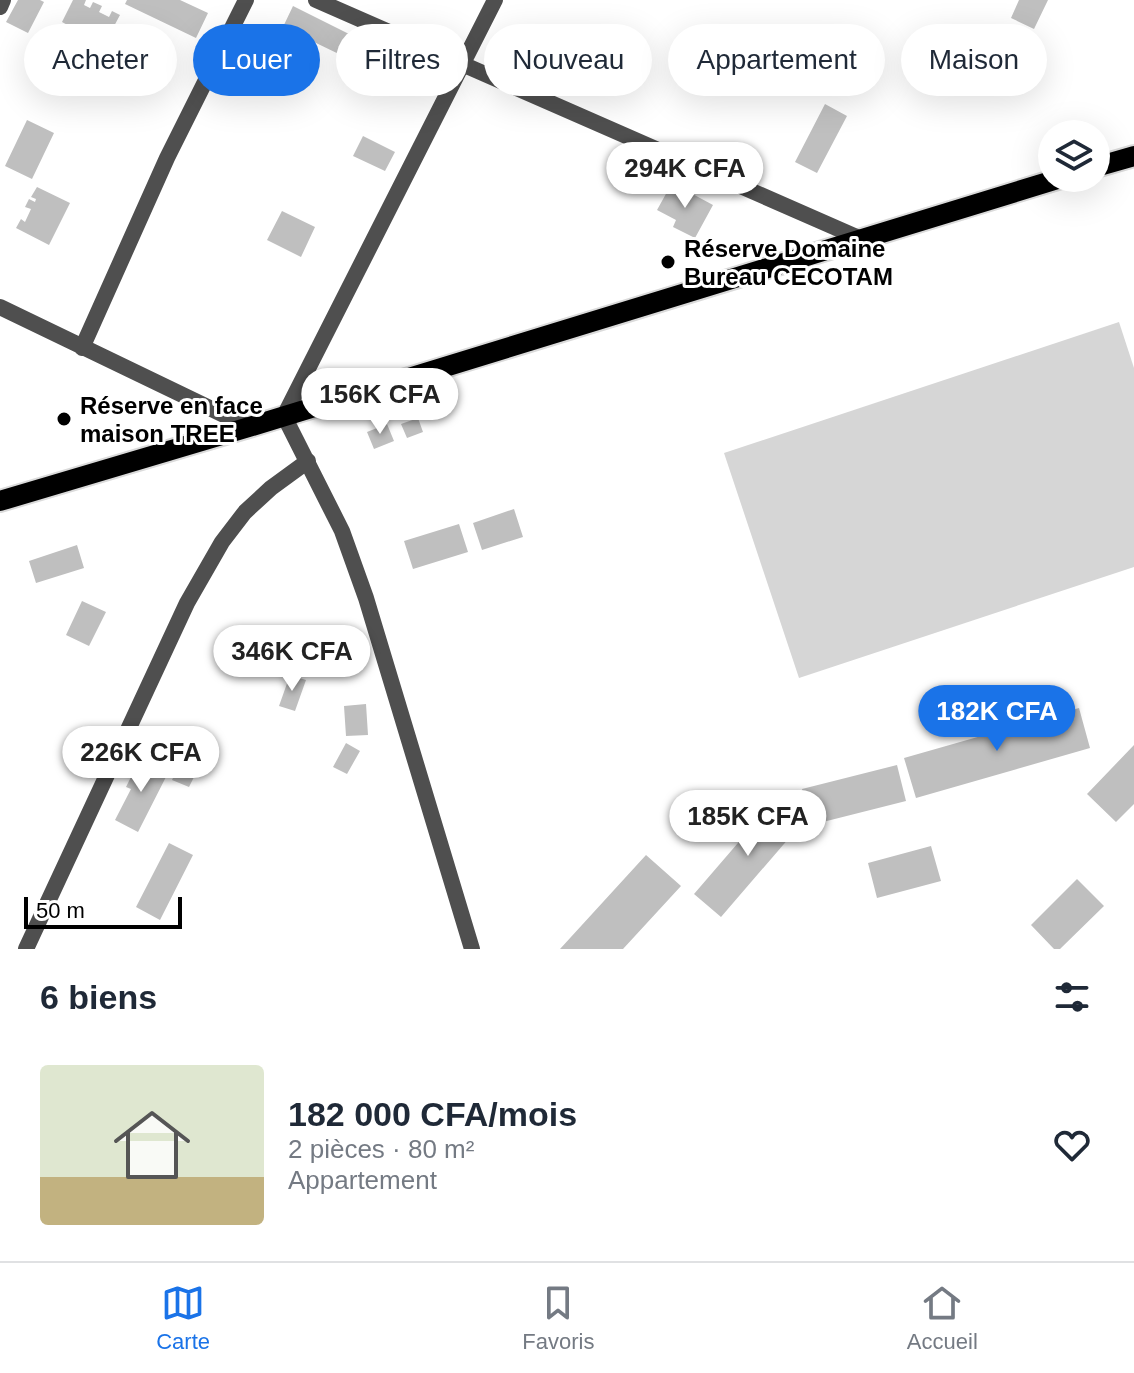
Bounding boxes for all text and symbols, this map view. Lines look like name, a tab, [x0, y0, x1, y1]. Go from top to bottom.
chip: Acheter	[24, 24, 177, 96]
chip: Louer	[193, 24, 320, 96]
chip: Filtres	[336, 24, 468, 96]
chip: Nouveau	[484, 24, 652, 96]
chip: Appartement	[668, 24, 885, 96]
chip: Maison	[901, 24, 1047, 96]
map controls	[1038, 120, 1110, 192]
button: layers	[1038, 120, 1110, 192]
pin: 294K CFA	[602, 142, 768, 210]
text: 294K CFA	[624, 153, 746, 183]
place label: Réserve Domaine Bureau CECOTAM	[684, 235, 893, 290]
marker: Réserve Domaine Bureau CECOTAM	[659, 253, 677, 271]
pin: 156K CFA	[297, 368, 463, 436]
text: 156K CFA	[319, 379, 441, 409]
place label: Réserve en face maison TREE	[80, 392, 263, 447]
marker: Réserve en face maison TREE	[55, 410, 73, 428]
pin: 346K CFA	[209, 625, 375, 693]
text: 346K CFA	[231, 636, 353, 666]
pin: 182K CFA	[914, 685, 1080, 753]
text: 182K CFA	[936, 696, 1058, 726]
pin: 226K CFA	[58, 726, 224, 794]
text: 226K CFA	[80, 737, 202, 767]
pin: 185K CFA	[665, 790, 831, 858]
text: 185K CFA	[687, 801, 809, 831]
scale bar	[24, 893, 182, 929]
text: 50 m	[36, 898, 85, 923]
icon: filters	[1050, 975, 1094, 1019]
text: 6 biens	[40, 978, 157, 1016]
text: 182 000 CFA/mois	[288, 1095, 577, 1133]
icon: home	[104, 1097, 200, 1193]
icon: heart	[1050, 1123, 1094, 1167]
text: 2 pièces · 80 m²	[288, 1134, 474, 1164]
text: Appartement	[288, 1165, 437, 1195]
tab: Carte	[156, 1281, 210, 1355]
tab: Favoris	[522, 1281, 594, 1355]
tab: Accueil	[907, 1281, 978, 1355]

